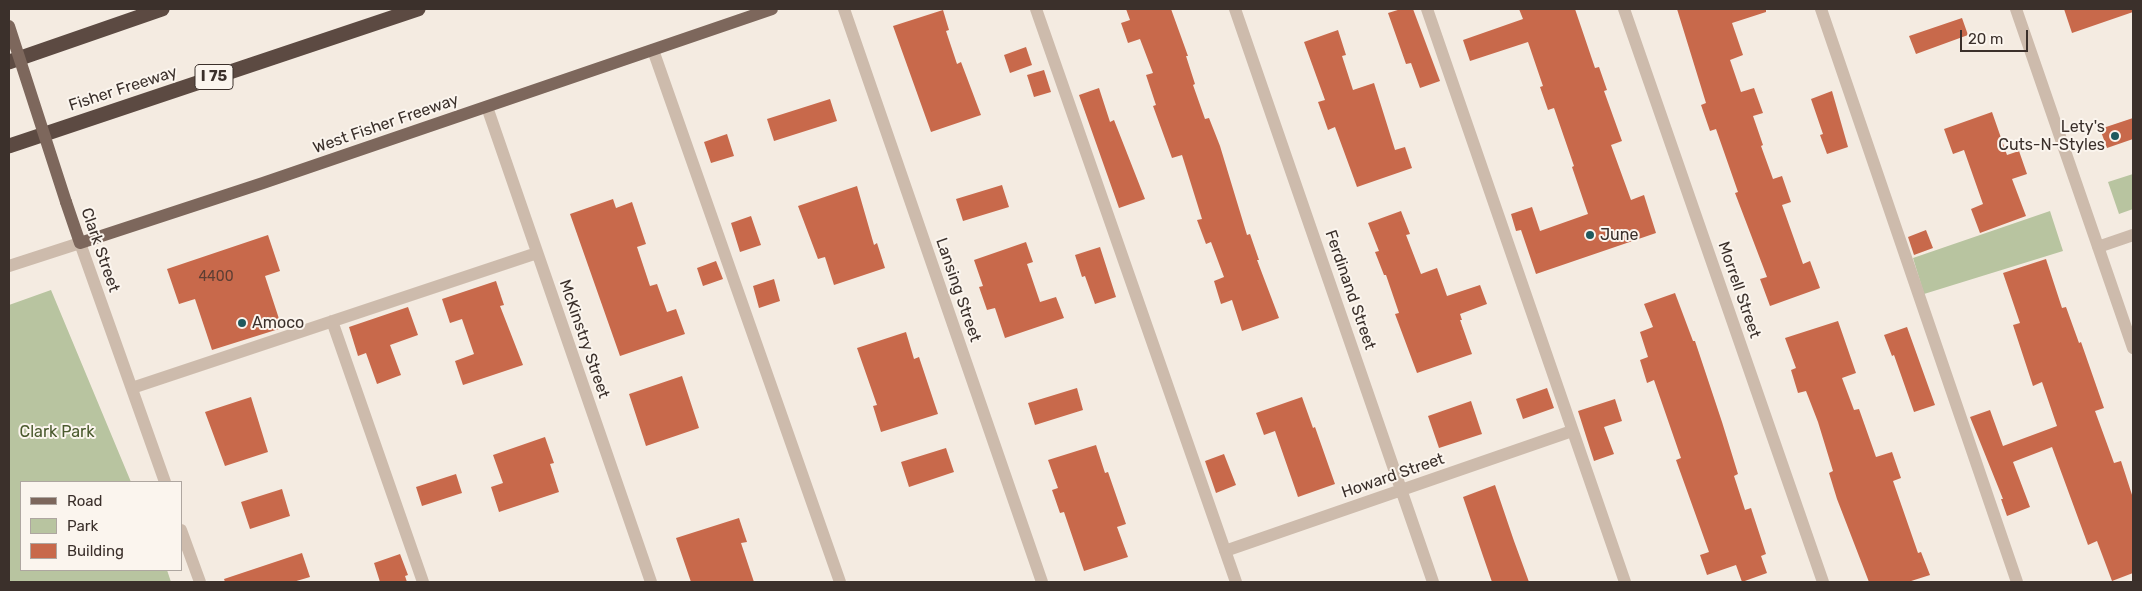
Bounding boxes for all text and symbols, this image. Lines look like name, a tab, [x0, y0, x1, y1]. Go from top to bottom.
scale bar	[1962, 20, 2030, 52]
text: 20 m	[1968, 30, 2003, 48]
street label: Fisher Freeway	[66, 62, 180, 116]
road number: I 75	[195, 64, 233, 90]
street label: West Fisher Freeway	[311, 90, 461, 158]
place label: Lety's Cuts-N-Styles	[1998, 117, 2105, 155]
marker: Lety's Cuts-N-Styles	[2109, 130, 2121, 142]
street label: Clark Street	[77, 205, 123, 295]
place label: June	[1600, 225, 1638, 245]
street label: Ferdinand Street	[1321, 228, 1379, 352]
marker: June	[1584, 229, 1596, 241]
street label: Lansing Street	[931, 235, 985, 345]
street label: Morrell Street	[1714, 239, 1764, 341]
house number: 4400	[198, 269, 234, 285]
street label: McKinstry Street	[555, 277, 613, 401]
place label: Amoco	[252, 313, 304, 333]
marker: Amoco	[236, 317, 248, 329]
park label: Clark Park	[20, 422, 94, 442]
street label: Howard Street	[1339, 449, 1447, 503]
legend	[20, 481, 182, 571]
text: Road	[67, 492, 103, 510]
text: Park	[67, 517, 98, 535]
text: Building	[67, 542, 124, 560]

